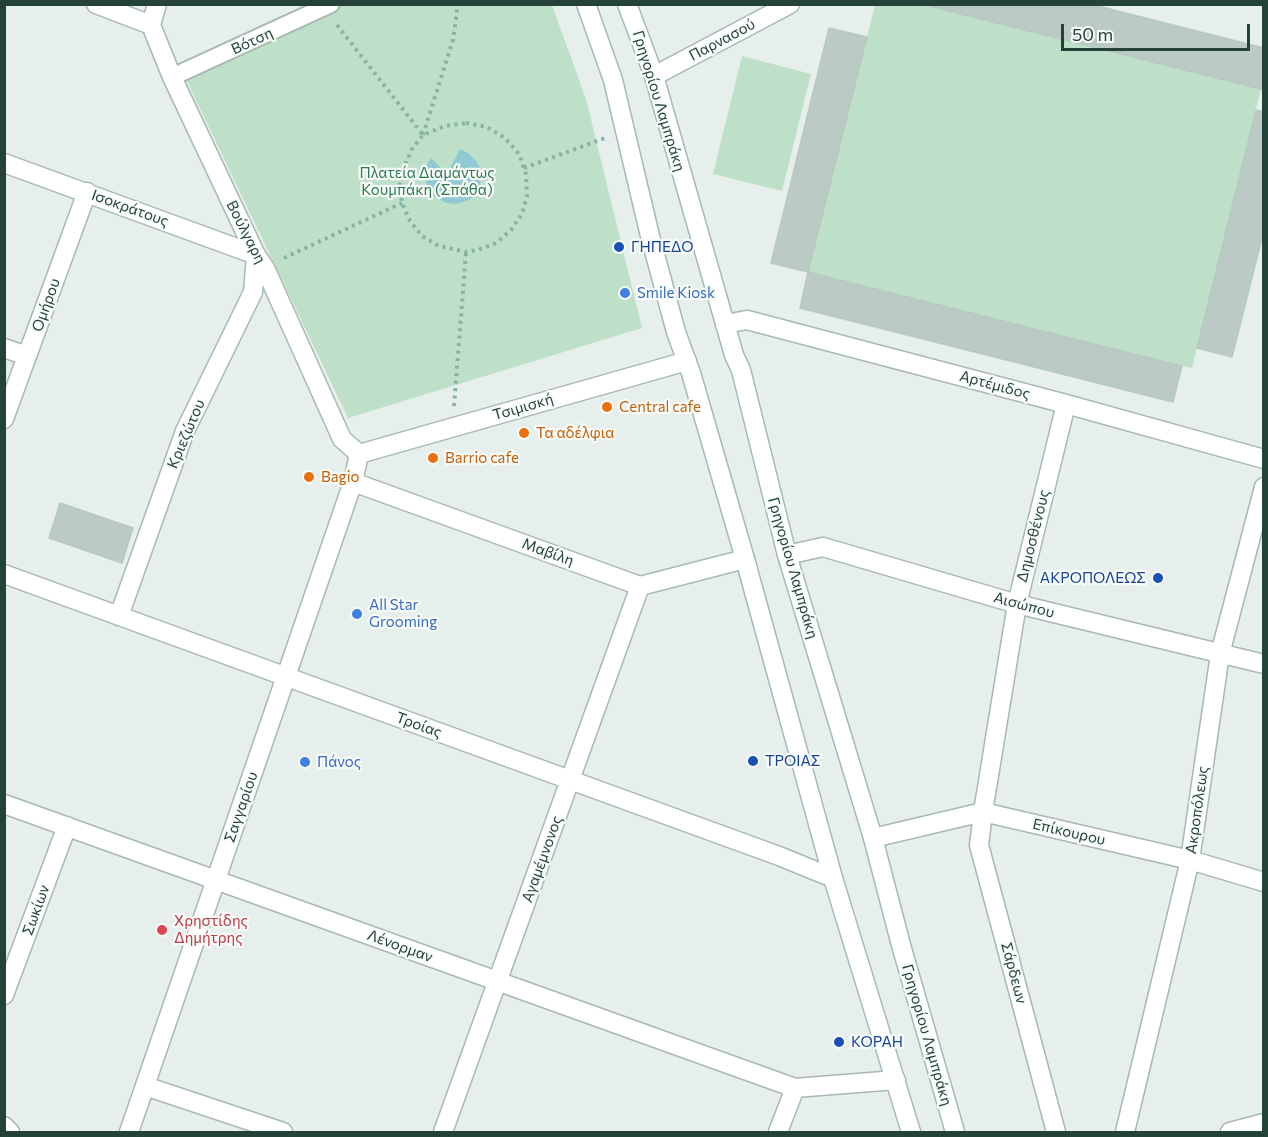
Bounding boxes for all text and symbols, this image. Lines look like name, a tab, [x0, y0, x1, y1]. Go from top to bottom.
scale bar	[1064, 12, 1253, 50]
street label: Παρνασού	[686, 15, 758, 65]
text: 50 m	[1072, 23, 1113, 45]
street label: Βότση	[228, 24, 276, 58]
street label: Γρηγορίου Λαμπράκη	[629, 28, 689, 174]
park label: Πλατεία Διαμάντως Κουμπάκη (Σπάθα)	[359, 164, 495, 199]
street label: Ισοκράτους	[89, 186, 171, 230]
street label: Βούλγαρη	[222, 197, 270, 267]
place label: ΓΗΠΕΔΟ	[631, 238, 693, 256]
marker: ΓΗΠΕΔΟ	[612, 240, 626, 254]
street label: Ομήρου	[28, 276, 64, 334]
place label: Smile Kiosk	[637, 284, 715, 302]
marker: Smile Kiosk	[618, 286, 632, 300]
street label: Αρτέμιδος	[958, 367, 1032, 403]
street label: Τσιμισκή	[491, 390, 555, 424]
street label: Κριεζώτου	[163, 397, 209, 471]
place label: Central cafe	[619, 398, 701, 416]
marker: Central cafe	[600, 400, 614, 414]
place label: Τα αδέλφια	[536, 424, 614, 442]
marker: Τα αδέλφια	[517, 426, 531, 440]
place label: Barrio cafe	[445, 449, 519, 467]
marker: Barrio cafe	[426, 451, 440, 465]
place label: Bagio	[321, 468, 359, 486]
marker: Bagio	[302, 470, 316, 484]
street label: Δημοσθένους	[1013, 488, 1053, 584]
street label: Γρηγορίου Λαμπράκη	[764, 495, 822, 641]
street label: Μαβίλη	[520, 534, 576, 570]
place label: ΑΚΡΟΠΟΛΕΩΣ	[1040, 569, 1146, 587]
marker: ΑΚΡΟΠΟΛΕΩΣ	[1151, 571, 1165, 585]
street label: Αισώπου	[992, 588, 1056, 622]
place label: All Star Grooming	[369, 596, 437, 631]
marker: All Star Grooming	[350, 607, 364, 621]
street label: Τροίας	[394, 708, 444, 742]
place label: ΤΡΟΙΑΣ	[765, 752, 820, 770]
place label: Πάνος	[317, 753, 361, 771]
marker: ΤΡΟΙΑΣ	[746, 754, 760, 768]
marker: Πάνος	[298, 755, 312, 769]
street label: Ακροπόλεως	[1182, 765, 1212, 855]
street label: Σαγγαρίου	[220, 769, 262, 845]
street label: Αγαμέμνονος	[518, 813, 566, 905]
street label: Επίκουρου	[1031, 815, 1107, 849]
street label: Σωκίων	[19, 882, 53, 938]
place label: Χρηστίδης Δημήτρης	[174, 912, 248, 947]
marker: Χρηστίδης Δημήτρης	[155, 923, 169, 937]
street label: Λένορμαν	[365, 926, 435, 966]
street label: Σάρδεων	[997, 940, 1031, 1006]
street label: Γρηγορίου Λαμπράκη	[898, 962, 956, 1108]
place label: ΚΟΡΑΗ	[851, 1033, 903, 1051]
marker: ΚΟΡΑΗ	[832, 1035, 846, 1049]

